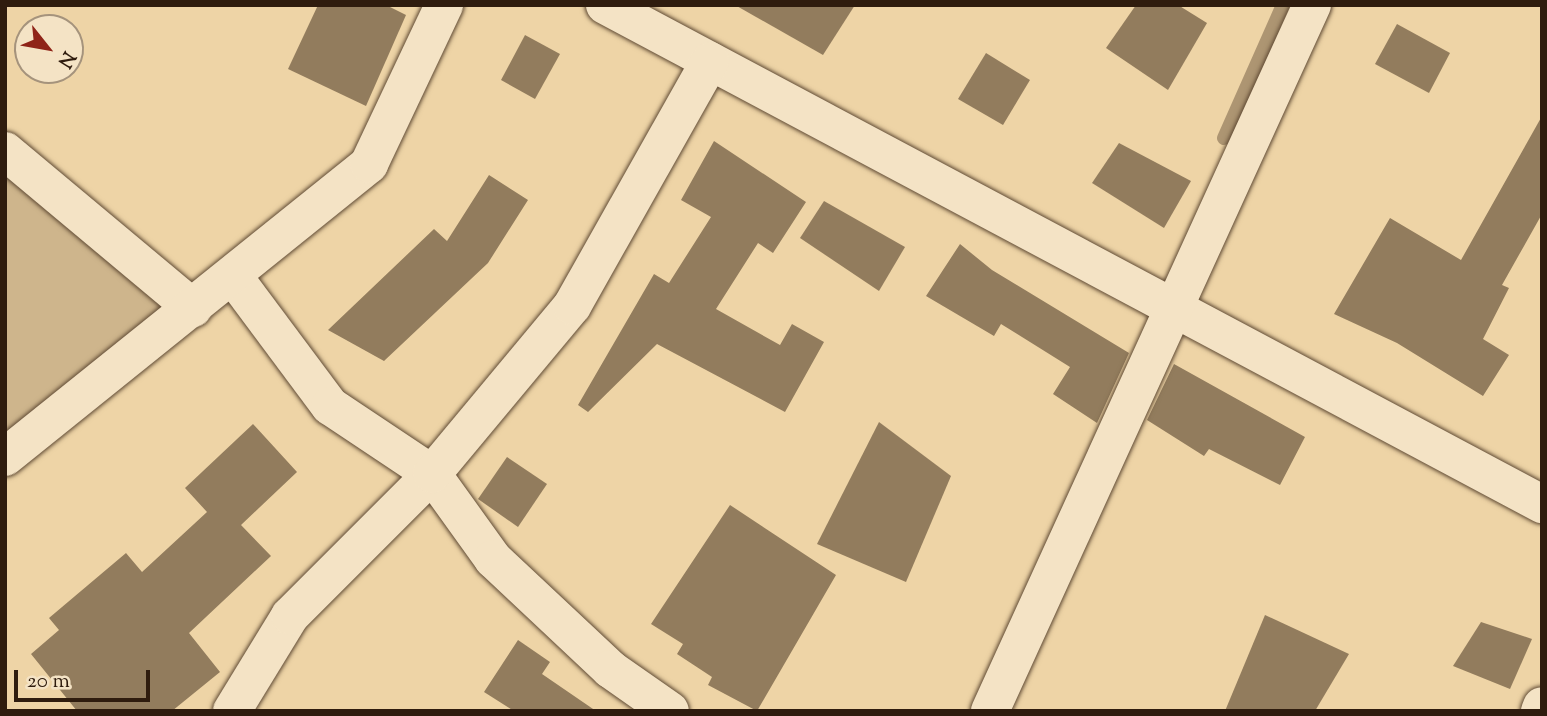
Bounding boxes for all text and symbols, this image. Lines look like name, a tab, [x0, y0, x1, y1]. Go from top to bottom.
north arrow	[14, 14, 84, 84]
text: N	[50, 46, 81, 72]
scale bar	[18, 656, 154, 700]
text: 20 m	[27, 667, 70, 697]

